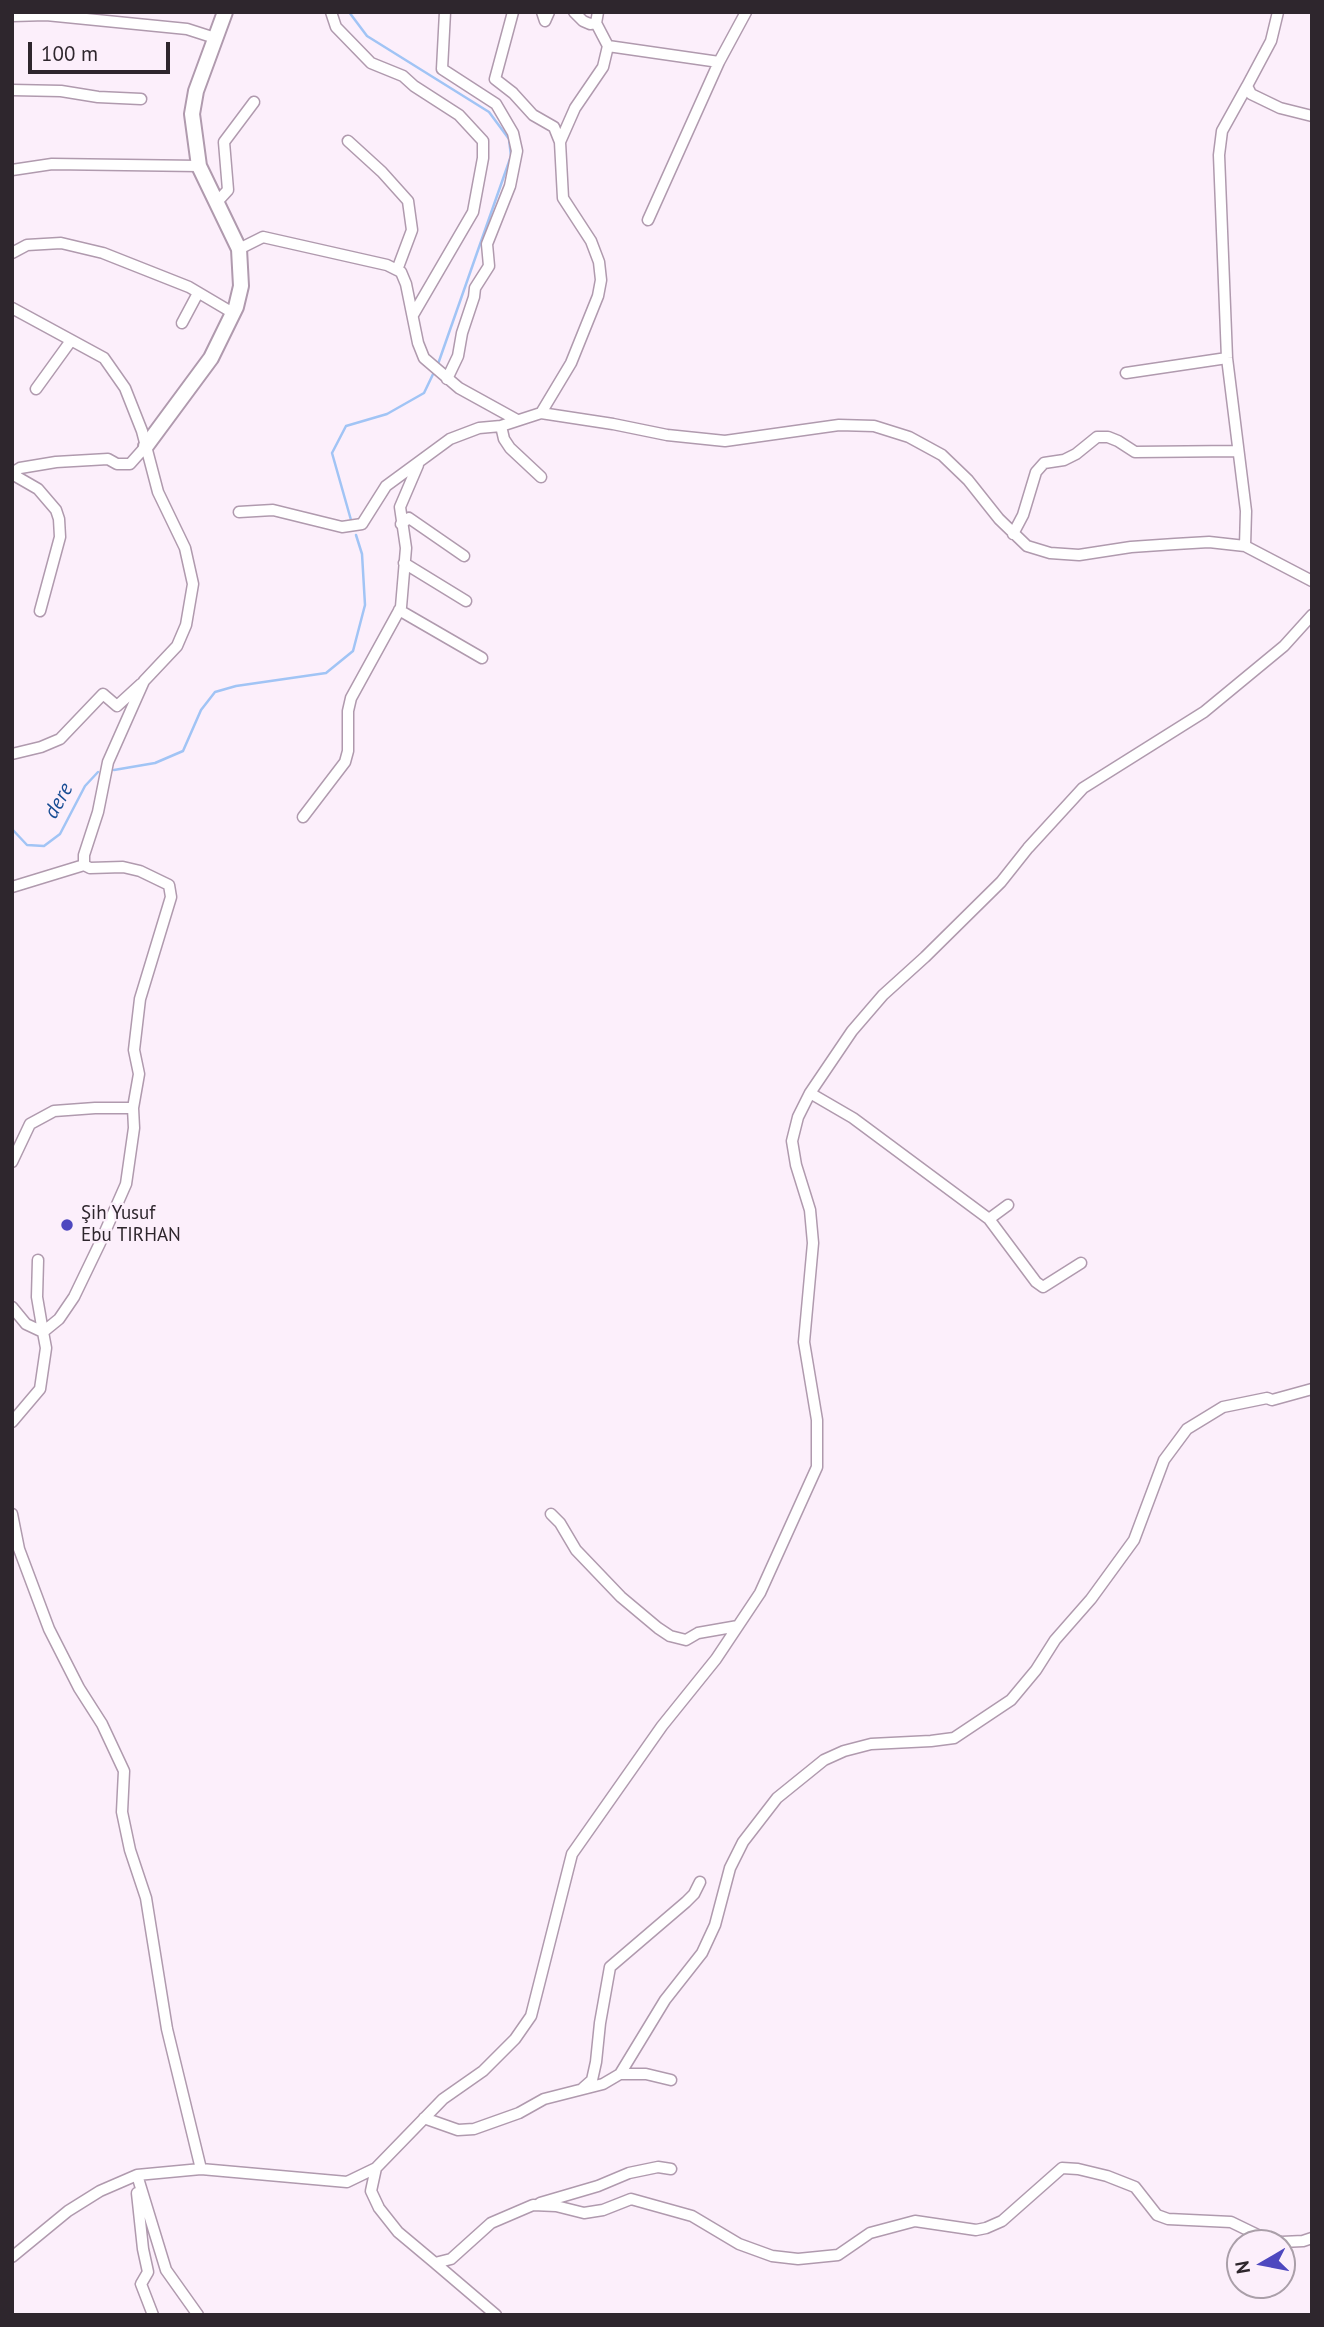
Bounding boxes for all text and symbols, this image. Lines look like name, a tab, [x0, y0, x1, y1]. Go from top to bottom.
scale bar	[32, 28, 173, 72]
text: 100 m	[41, 40, 98, 67]
water label: dere	[39, 779, 79, 823]
place label: Şih Yusuf Ebu TIRHAN	[81, 1203, 181, 1247]
marker: Şih Yusuf Ebu TIRHAN	[59, 1217, 75, 1233]
north arrow	[1226, 2229, 1296, 2299]
text: N	[1229, 2259, 1255, 2276]

